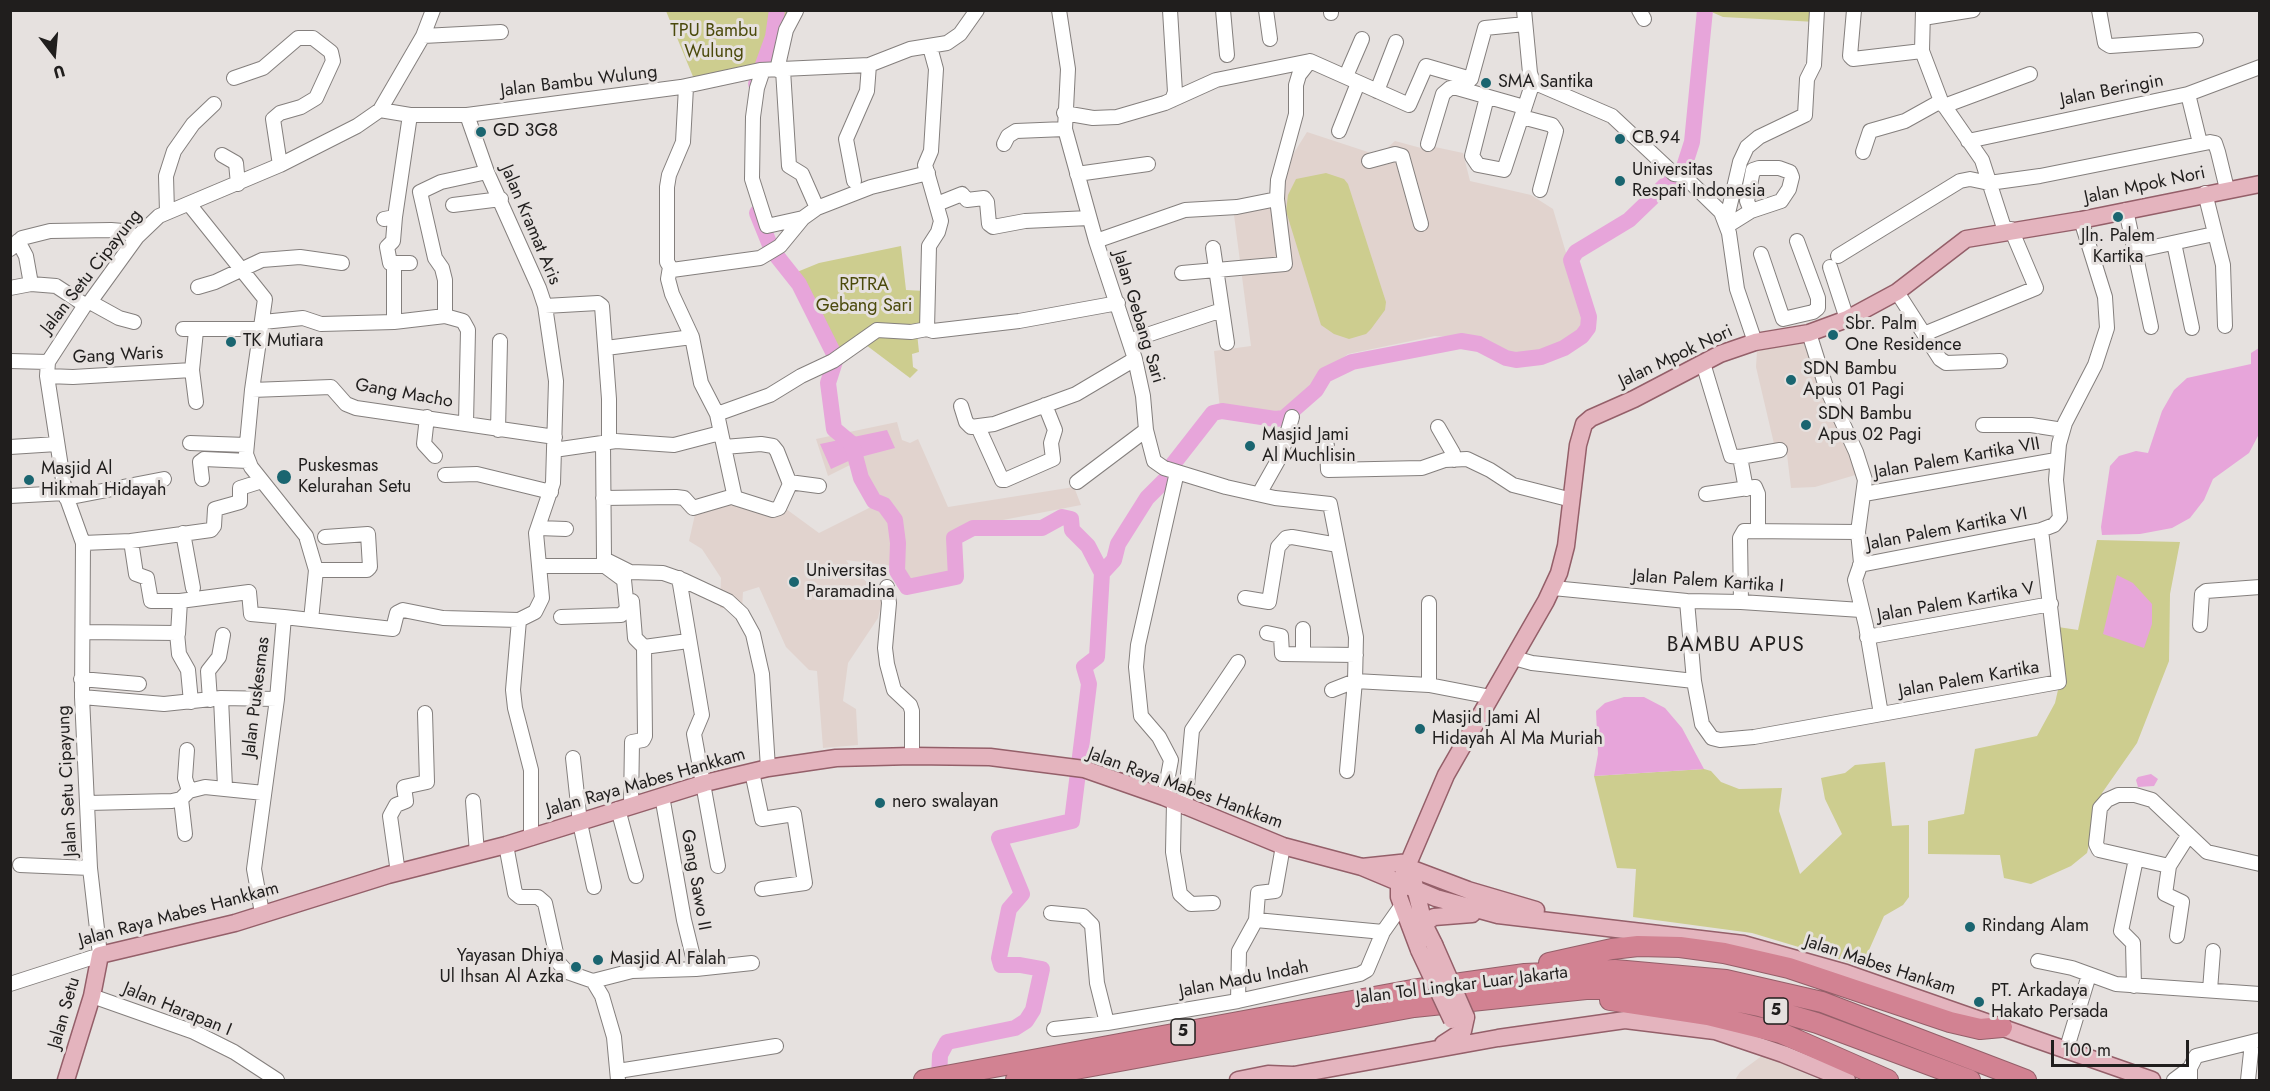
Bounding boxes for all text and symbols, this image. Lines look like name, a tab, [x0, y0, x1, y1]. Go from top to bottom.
park label: TPU Bambu Wulung	[670, 21, 758, 63]
north arrow	[24, 24, 84, 84]
text: U	[51, 59, 68, 84]
street label: Jalan Bambu Wulung	[499, 62, 659, 102]
street label: Jalan Beringin	[2059, 70, 2165, 112]
place label: SMA Santika	[1498, 72, 1593, 94]
marker: SMA Santika	[1479, 76, 1493, 90]
place label: GD 3G8	[493, 121, 558, 143]
marker: GD 3G8	[474, 125, 488, 139]
place label: CB.94	[1632, 128, 1680, 150]
marker: CB.94	[1613, 132, 1627, 146]
place label: Universitas Respati Indonesia	[1632, 160, 1765, 202]
street label: Jalan Kramat Aris	[495, 162, 565, 288]
street label: Jalan Mpok Nori	[2082, 163, 2208, 209]
marker: Universitas Respati Indonesia	[1613, 174, 1627, 188]
street label: Jalan Setu Cipayung	[37, 206, 147, 338]
marker: Jln. Palem Kartika	[2111, 210, 2125, 224]
place label: Jln. Palem Kartika	[2081, 226, 2155, 268]
street label: Jalan Gebang Sari	[1108, 248, 1168, 386]
park label: RPTRA Gebang Sari	[816, 275, 912, 318]
place label: Sbr. Palm One Residence	[1845, 314, 1961, 356]
street label: Jalan Mpok Nori	[1616, 321, 1736, 393]
marker: Sbr. Palm One Residence	[1826, 328, 1840, 342]
place label: TK Mutiara	[243, 331, 323, 353]
marker: TK Mutiara	[224, 335, 238, 349]
street label: Gang Waris	[72, 343, 164, 369]
place label: SDN Bambu Apus 01 Pagi	[1803, 359, 1904, 401]
marker: SDN Bambu Apus 01 Pagi	[1784, 373, 1798, 387]
street label: Gang Macho	[353, 375, 455, 413]
place label: SDN Bambu Apus 02 Pagi	[1818, 404, 1922, 446]
marker: SDN Bambu Apus 02 Pagi	[1799, 418, 1813, 432]
place label: Masjid Jami Al Muchlisin	[1262, 425, 1356, 468]
street label: Jalan Palem Kartika VII	[1872, 434, 2042, 484]
marker: Masjid Jami Al Muchlisin	[1243, 439, 1257, 453]
place label: Puskesmas Kelurahan Setu	[298, 456, 411, 498]
place label: Masjid Al Hikmah Hidayah	[41, 459, 166, 502]
marker: Puskesmas Kelurahan Setu	[275, 468, 293, 486]
marker: Masjid Al Hikmah Hidayah	[22, 473, 36, 487]
street label: Jalan Palem Kartika VI	[1865, 504, 2029, 556]
place label: Universitas Paramadina	[806, 561, 895, 604]
street label: Jalan Palem Kartika I	[1632, 566, 1784, 598]
marker: Universitas Paramadina	[787, 575, 801, 589]
street label: Jalan Palem Kartika V	[1876, 579, 2036, 627]
district label: BAMBU APUS	[1667, 633, 1805, 659]
street label: Jalan Puskesmas	[239, 636, 275, 758]
street label: Jalan Palem Kartika	[1897, 657, 2041, 703]
street label: Jalan Setu Cipayung	[53, 705, 83, 857]
place label: Masjid Jami Al Hidayah Al Ma Muriah	[1432, 708, 1603, 750]
marker: Masjid Jami Al Hidayah Al Ma Muriah	[1413, 722, 1427, 736]
street label: Jalan Raya Mabes Hankkam	[544, 744, 748, 822]
street label: Jalan Raya Mabes Hankkam	[1084, 744, 1286, 834]
place label: nero swalayan	[892, 792, 999, 814]
marker: nero swalayan	[873, 796, 887, 810]
street label: Gang Sawo II	[675, 828, 715, 932]
street label: Jalan Raya Mabes Hankkam	[77, 878, 281, 952]
place label: Rindang Alam	[1982, 916, 2089, 938]
marker: Rindang Alam	[1963, 920, 1977, 934]
street label: Jalan Mabes Hankam	[1802, 931, 1958, 1001]
place label: Yayasan Dhiya Ul Ihsan Al Azka	[440, 946, 564, 988]
place label: Masjid Al Falah	[610, 949, 726, 971]
marker: Masjid Al Falah	[591, 953, 605, 967]
street label: Jalan Madu Indah	[1178, 957, 1310, 1003]
marker: Yayasan Dhiya Ul Ihsan Al Azka	[569, 960, 583, 974]
street label: Jalan Tol Lingkar Luar Jakarta	[1355, 962, 1569, 1010]
street label: Jalan Setu	[44, 975, 86, 1051]
street label: Jalan Harapan I	[120, 978, 234, 1042]
place label: PT. Arkadaya Hakato Persada	[1991, 981, 2108, 1024]
marker: PT. Arkadaya Hakato Persada	[1972, 995, 1986, 1009]
road number: 5	[1764, 998, 1788, 1024]
road number: 5	[1171, 1019, 1195, 1045]
scale bar	[2054, 1028, 2192, 1066]
text: 100 m	[2062, 1037, 2111, 1063]

